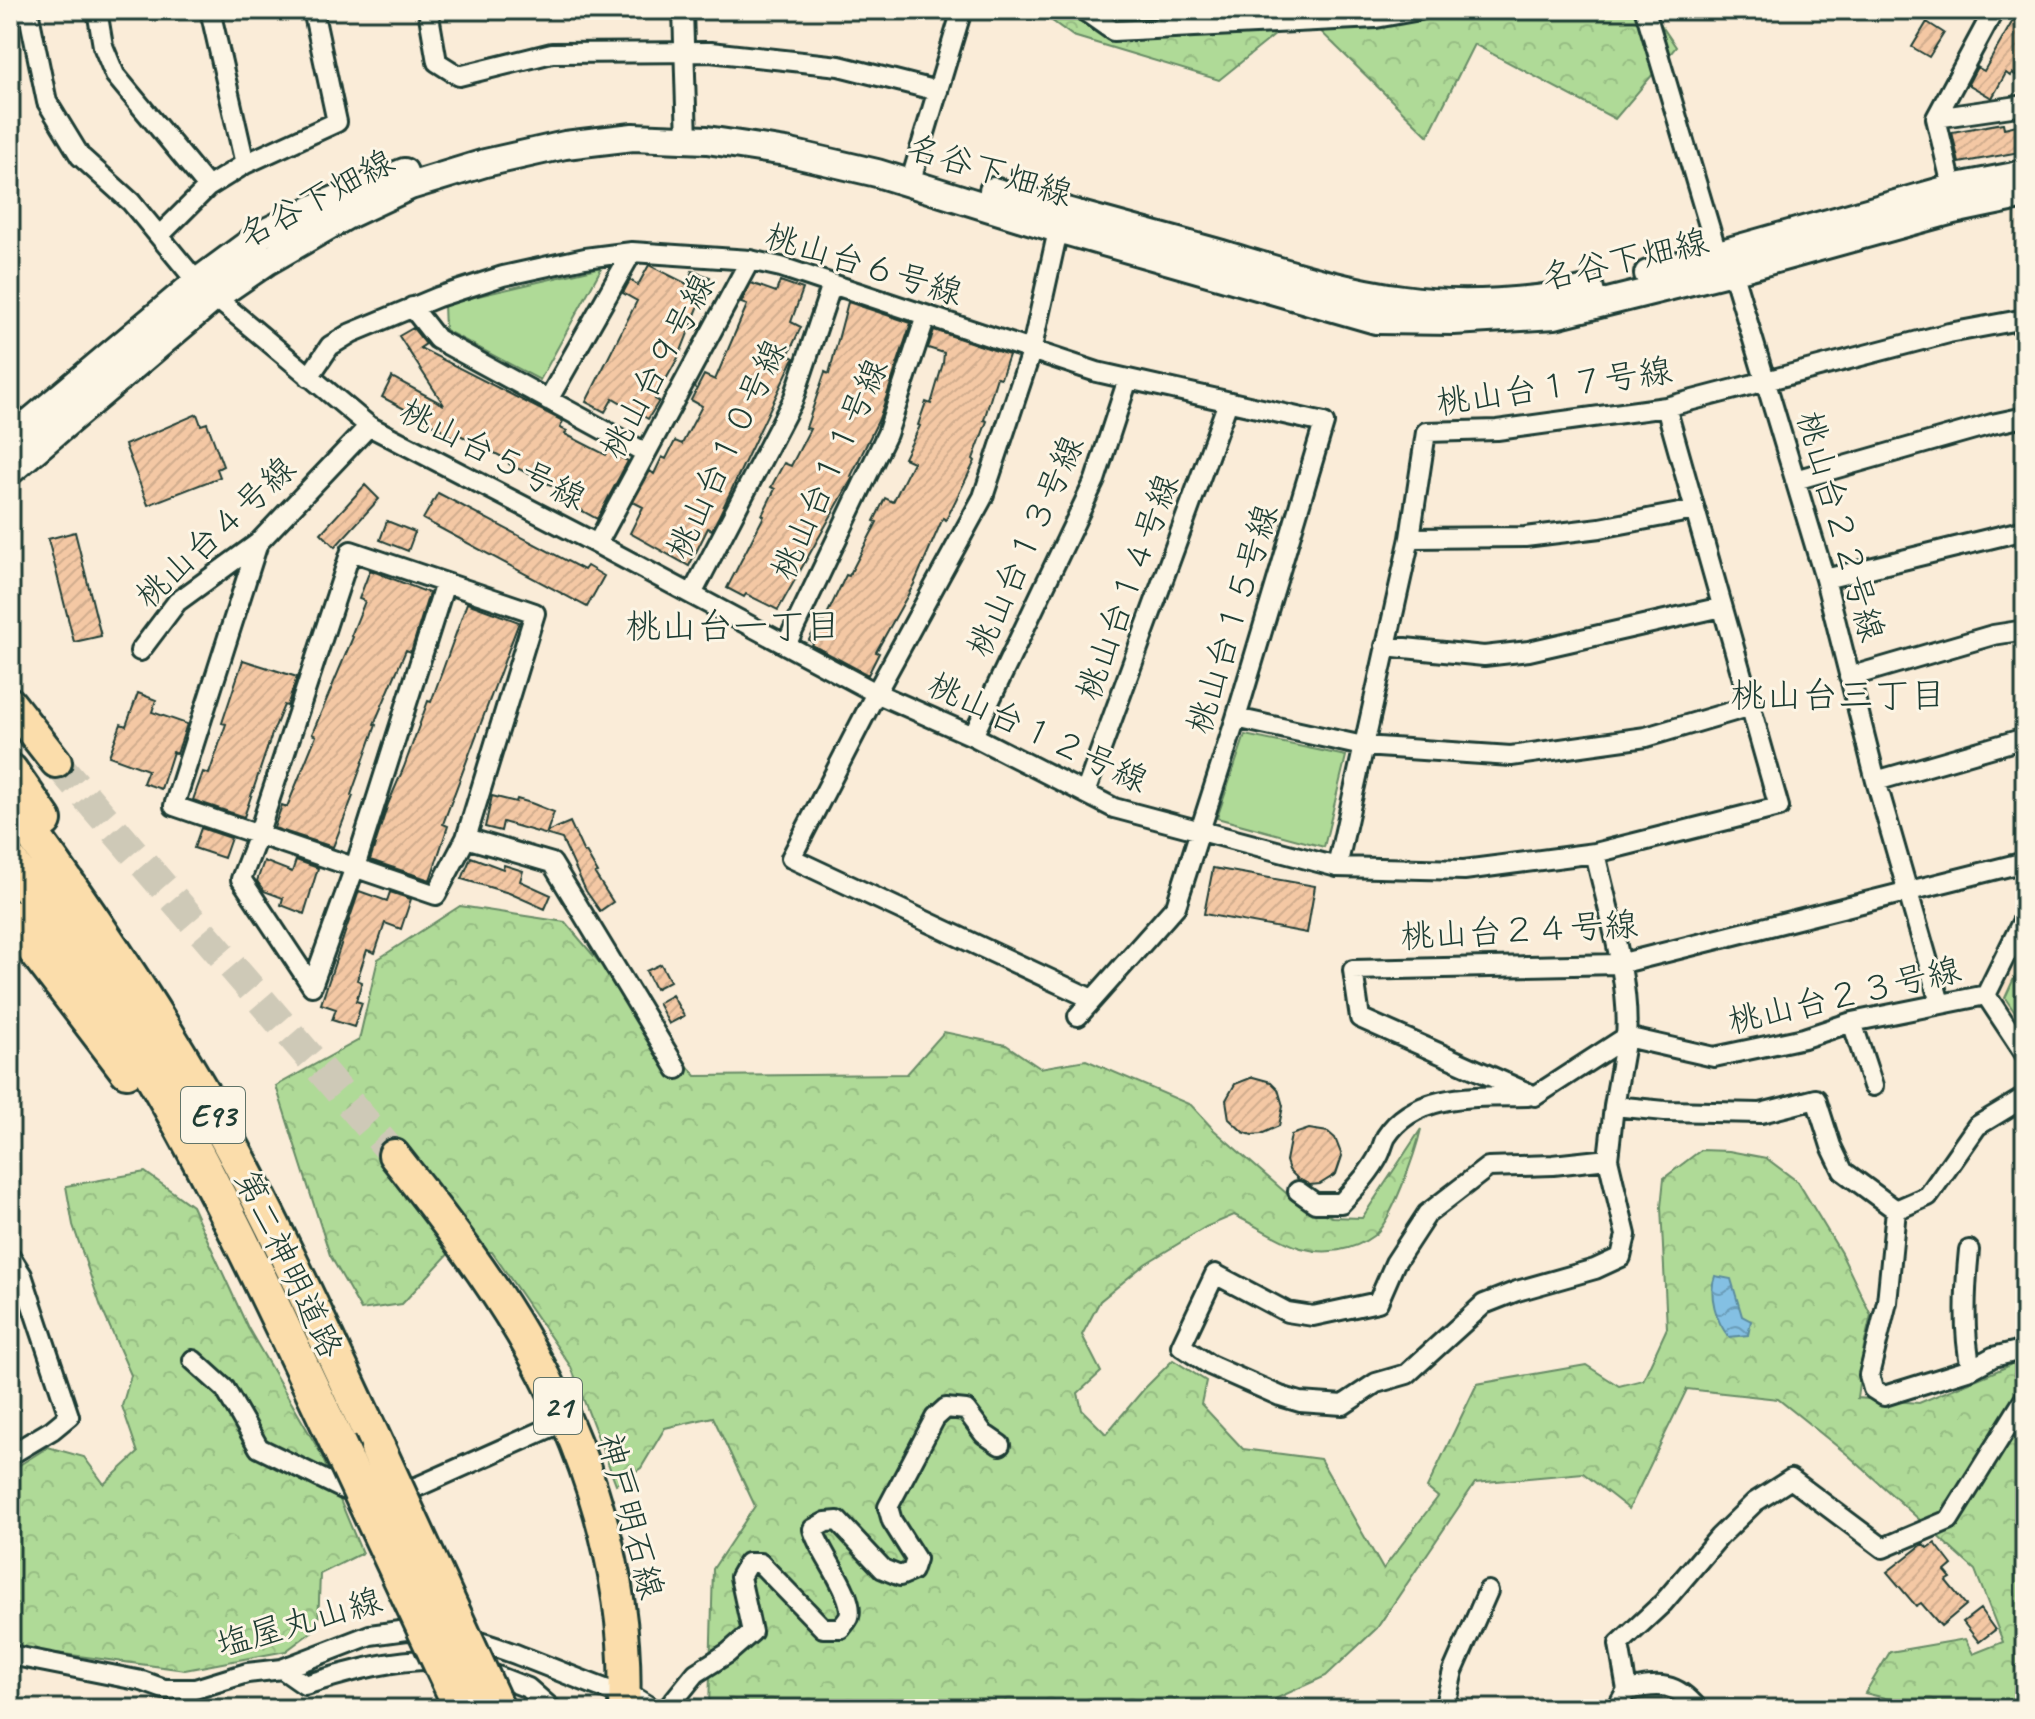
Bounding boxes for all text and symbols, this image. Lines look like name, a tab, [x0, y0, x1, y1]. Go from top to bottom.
street label: 名谷下畑線	[902, 125, 1078, 215]
street label: 名谷下畑線	[231, 139, 401, 257]
street label: 桃山台６号線	[760, 214, 968, 314]
street label: 名谷下畑線	[1537, 219, 1713, 299]
street label: 桃山台９号線	[590, 266, 724, 466]
street label: 桃山台１０号線	[656, 332, 796, 566]
street label: 桃山台１７号線	[1433, 348, 1675, 424]
street label: 桃山台１１号線	[761, 352, 897, 586]
street label: 桃山台５号線	[392, 389, 594, 519]
street label: 桃山台２２号線	[1788, 406, 1894, 646]
street label: 桃山台１３号線	[957, 429, 1093, 663]
street label: 桃山台４号線	[126, 447, 304, 617]
street label: 桃山台１４号線	[1066, 468, 1188, 706]
street label: 桃山台１５号線	[1177, 499, 1287, 739]
district label: 桃山台一丁目	[625, 603, 841, 649]
street label: 桃山台１２号線	[921, 662, 1155, 802]
district label: 桃山台三丁目	[1730, 672, 1946, 718]
street label: 桃山台２４号線	[1399, 902, 1639, 958]
street label: 桃山台２３号線	[1723, 947, 1965, 1043]
road number: E93	[181, 1087, 245, 1143]
street label: 第二神明道路	[225, 1163, 353, 1365]
road number: 21	[534, 1378, 582, 1434]
street label: 神戸明石線	[588, 1428, 674, 1604]
street label: 塩屋丸山線	[211, 1578, 387, 1666]

